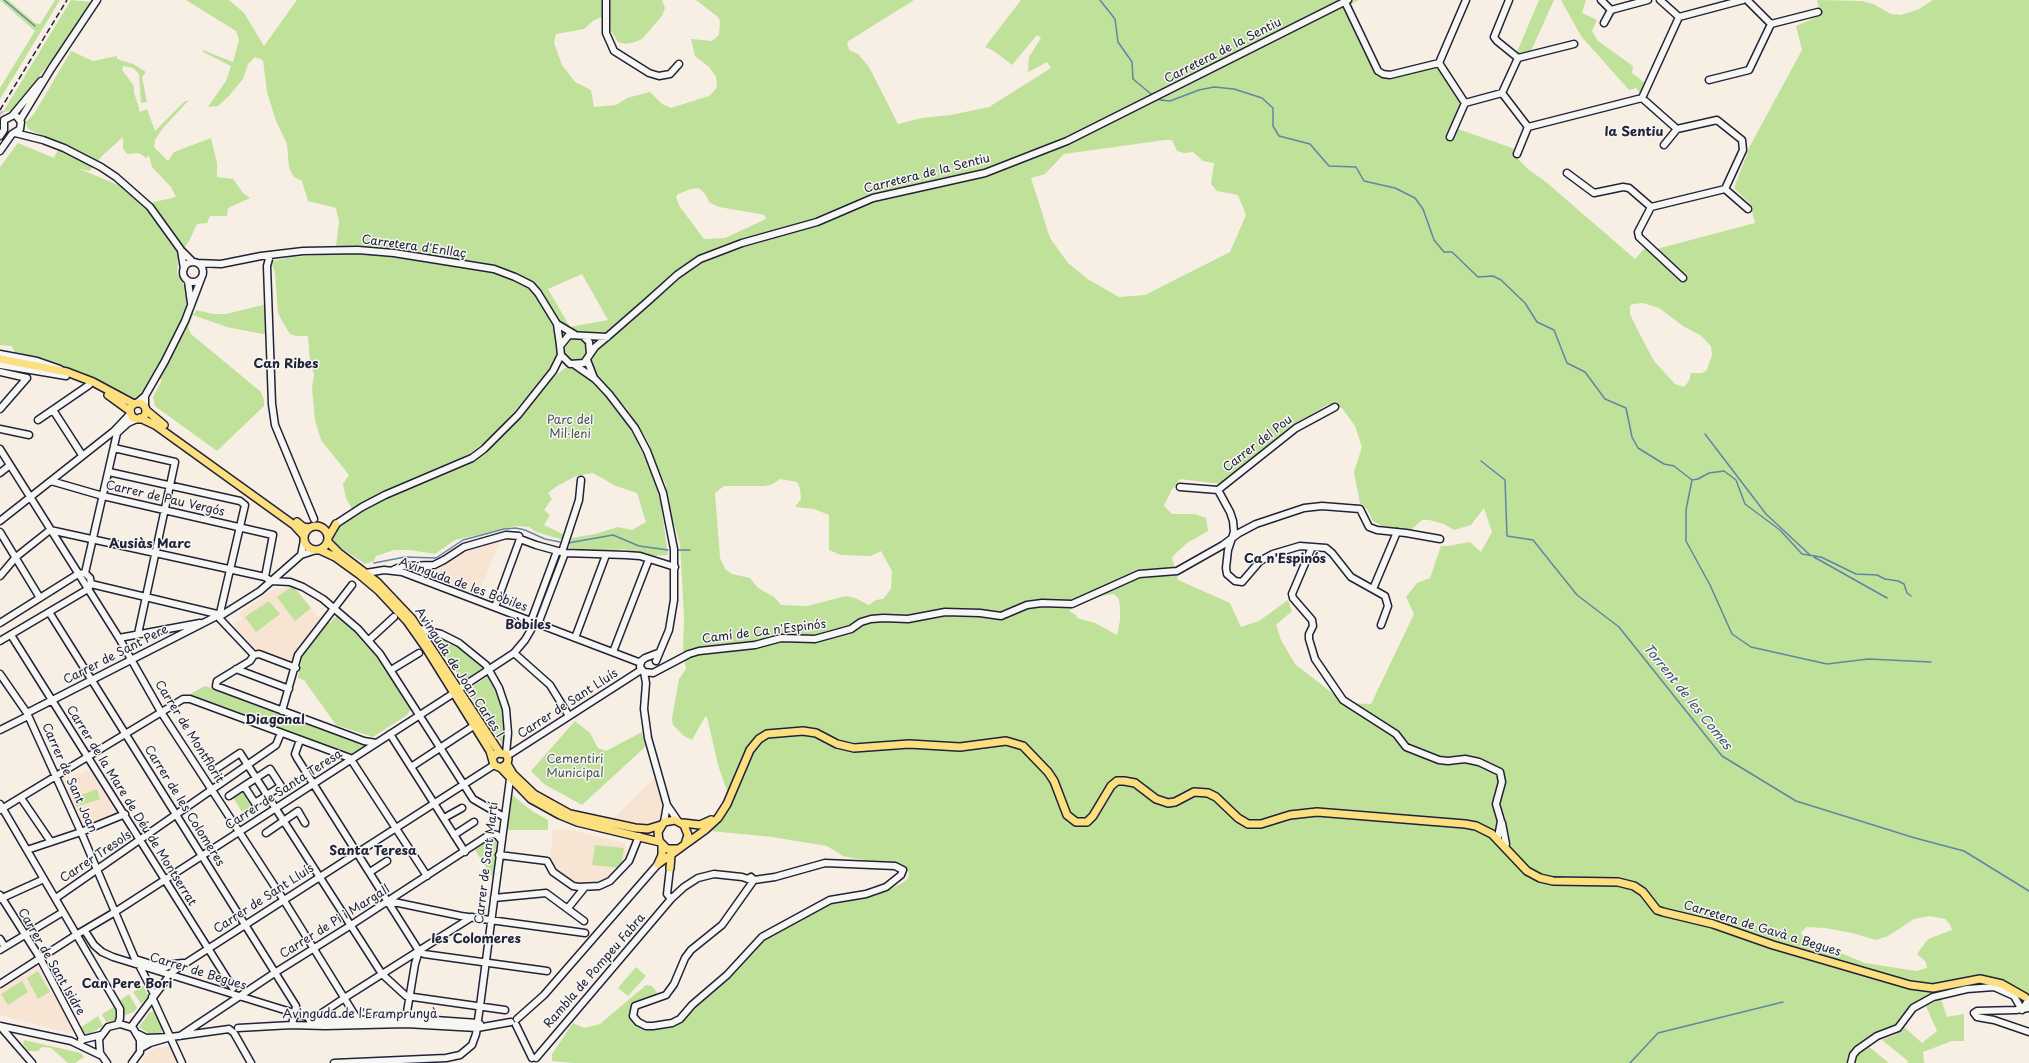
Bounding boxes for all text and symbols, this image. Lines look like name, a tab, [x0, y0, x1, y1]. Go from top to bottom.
street label: Carretera de la Sentiu	[1162, 15, 1284, 87]
district label: la Sentiu	[1604, 124, 1664, 140]
street label: Carretera de la Sentiu	[863, 151, 991, 197]
street label: Carretera d'Enllaç	[361, 233, 467, 261]
district label: Can Ribes	[254, 356, 318, 372]
street label: Carrer del Pou	[1221, 413, 1295, 475]
park label: Parc del Mil·leni	[547, 414, 593, 442]
street label: Carrer de Pau Vergós	[104, 478, 226, 520]
district label: Ausiàs Marc	[109, 536, 191, 552]
district label: Ca n'Espinós	[1244, 551, 1326, 567]
street label: Avinguda de les Bòbiles	[397, 555, 529, 615]
street label: Avinguda de Joan Carles I	[411, 605, 507, 741]
district label: Bòbiles	[505, 617, 551, 633]
street label: Camí de Ca n'Espinós	[701, 617, 827, 647]
street label: Carrer de Sant Pere	[61, 622, 171, 688]
water label: Torrent de les Comes	[1640, 641, 1734, 753]
street label: Carrer de Sant Lluís	[515, 666, 621, 742]
street label: Carrer de Montflorit	[151, 678, 227, 786]
street label: Carrer de la Mare de Déu de Montserrat	[63, 703, 199, 909]
district label: Diagonal	[245, 712, 305, 728]
street label: Carrer de Sant Joan	[38, 721, 100, 835]
street label: Carrer de les Colomeres	[141, 743, 227, 869]
street label: Carrer de Santa Teresa	[223, 747, 345, 833]
park label: Cementiri Municipal	[546, 753, 604, 781]
street label: Carrer de Sant Martí	[472, 801, 502, 925]
street label: Carrer Tresols	[58, 828, 134, 886]
district label: Santa Teresa	[329, 843, 417, 859]
street label: Carrer de Sant Lluís	[211, 861, 317, 937]
street label: Carrer de Pi i Margall	[277, 882, 393, 962]
street label: Carretera de Gavà a Begues	[1682, 898, 1842, 960]
street label: Carrer de Sant Isidre	[14, 906, 88, 1018]
street label: Rambla de Pompeu Fabra	[541, 911, 649, 1031]
district label: les Colomeres	[431, 931, 521, 947]
street label: Carrer de Begues	[148, 950, 248, 994]
district label: Can Pere Bori	[82, 976, 172, 992]
street label: Avinguda de l'Eramprunyà	[283, 1008, 437, 1022]

